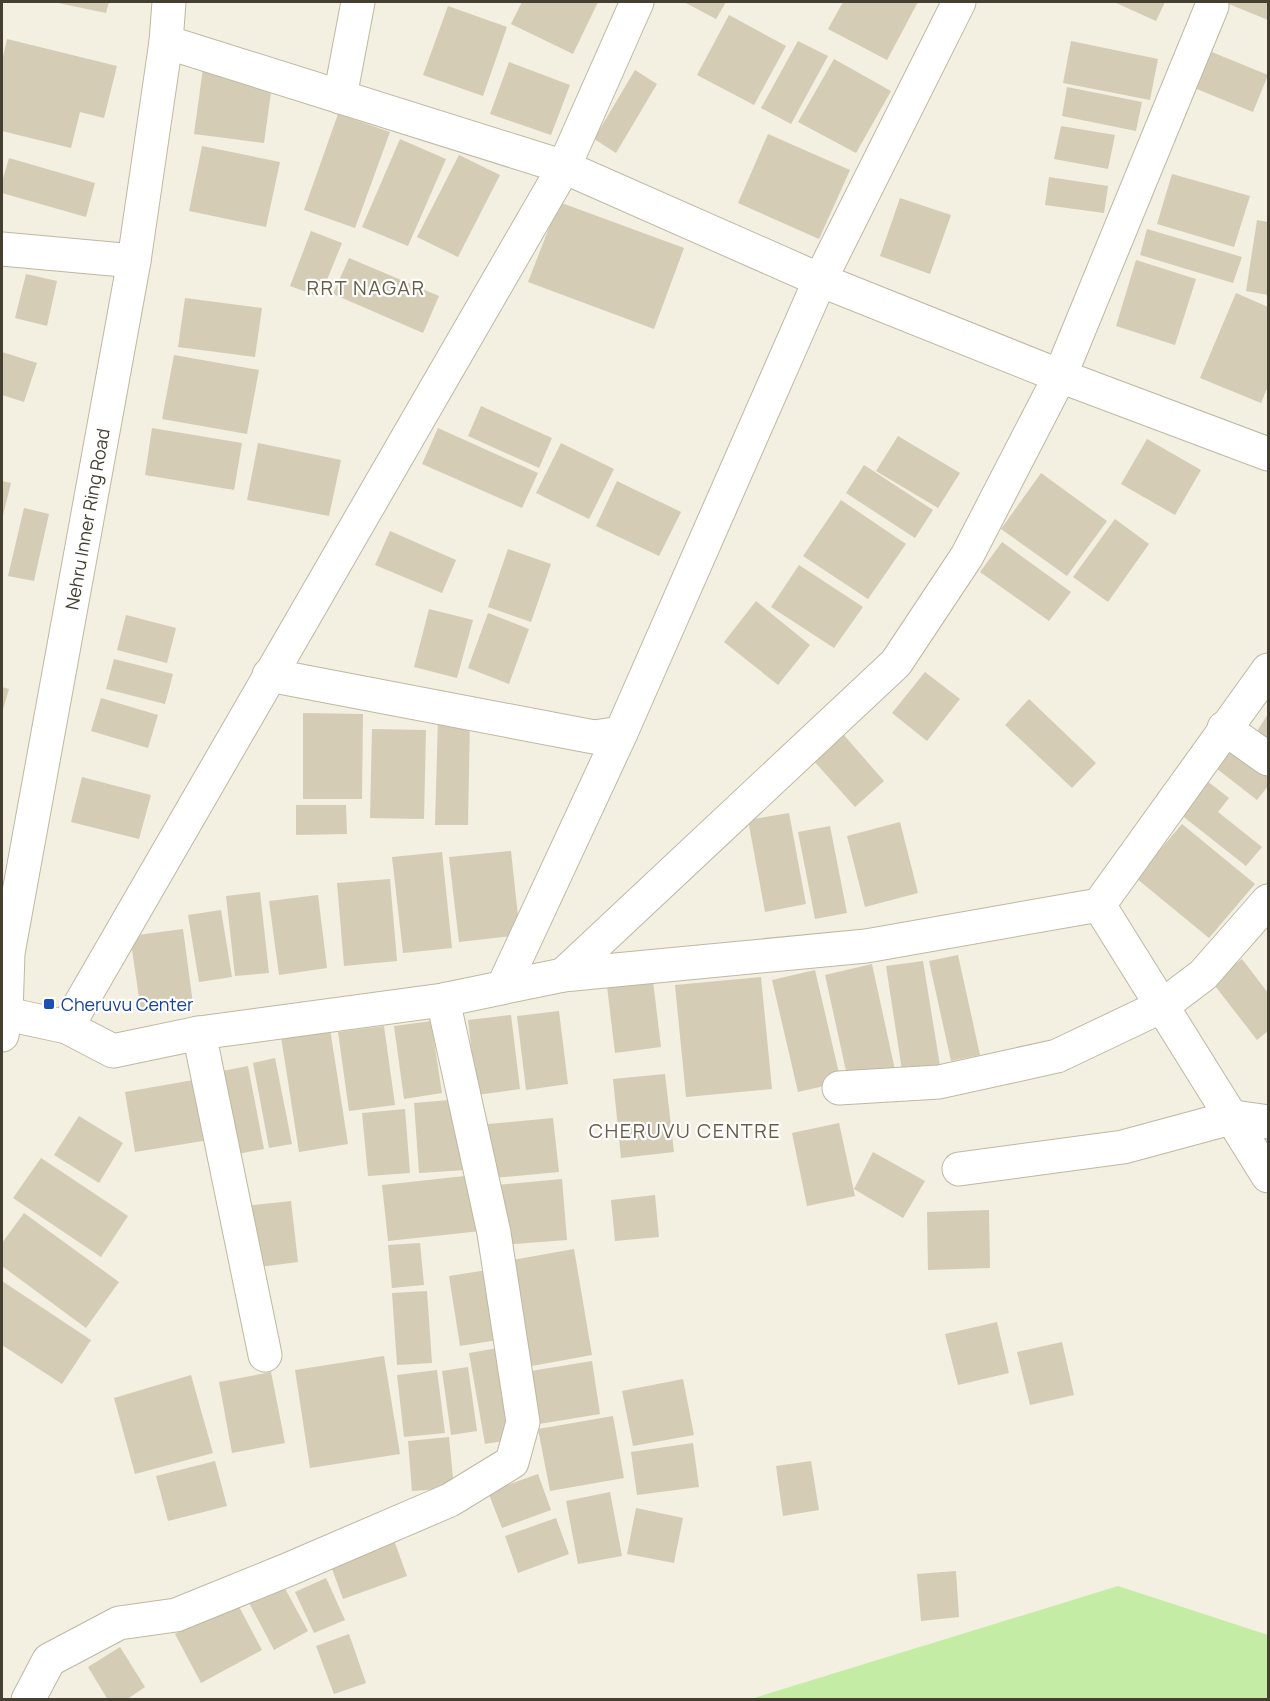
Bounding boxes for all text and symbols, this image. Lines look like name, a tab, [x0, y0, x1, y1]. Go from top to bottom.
district label: RRT NAGAR	[307, 274, 426, 301]
street label: Nehru Inner Ring Road	[59, 426, 115, 612]
place label: Cheruvu Center	[61, 992, 194, 1016]
marker: Cheruvu Center	[42, 997, 56, 1011]
district label: CHERUVU CENTRE	[589, 1117, 781, 1144]

